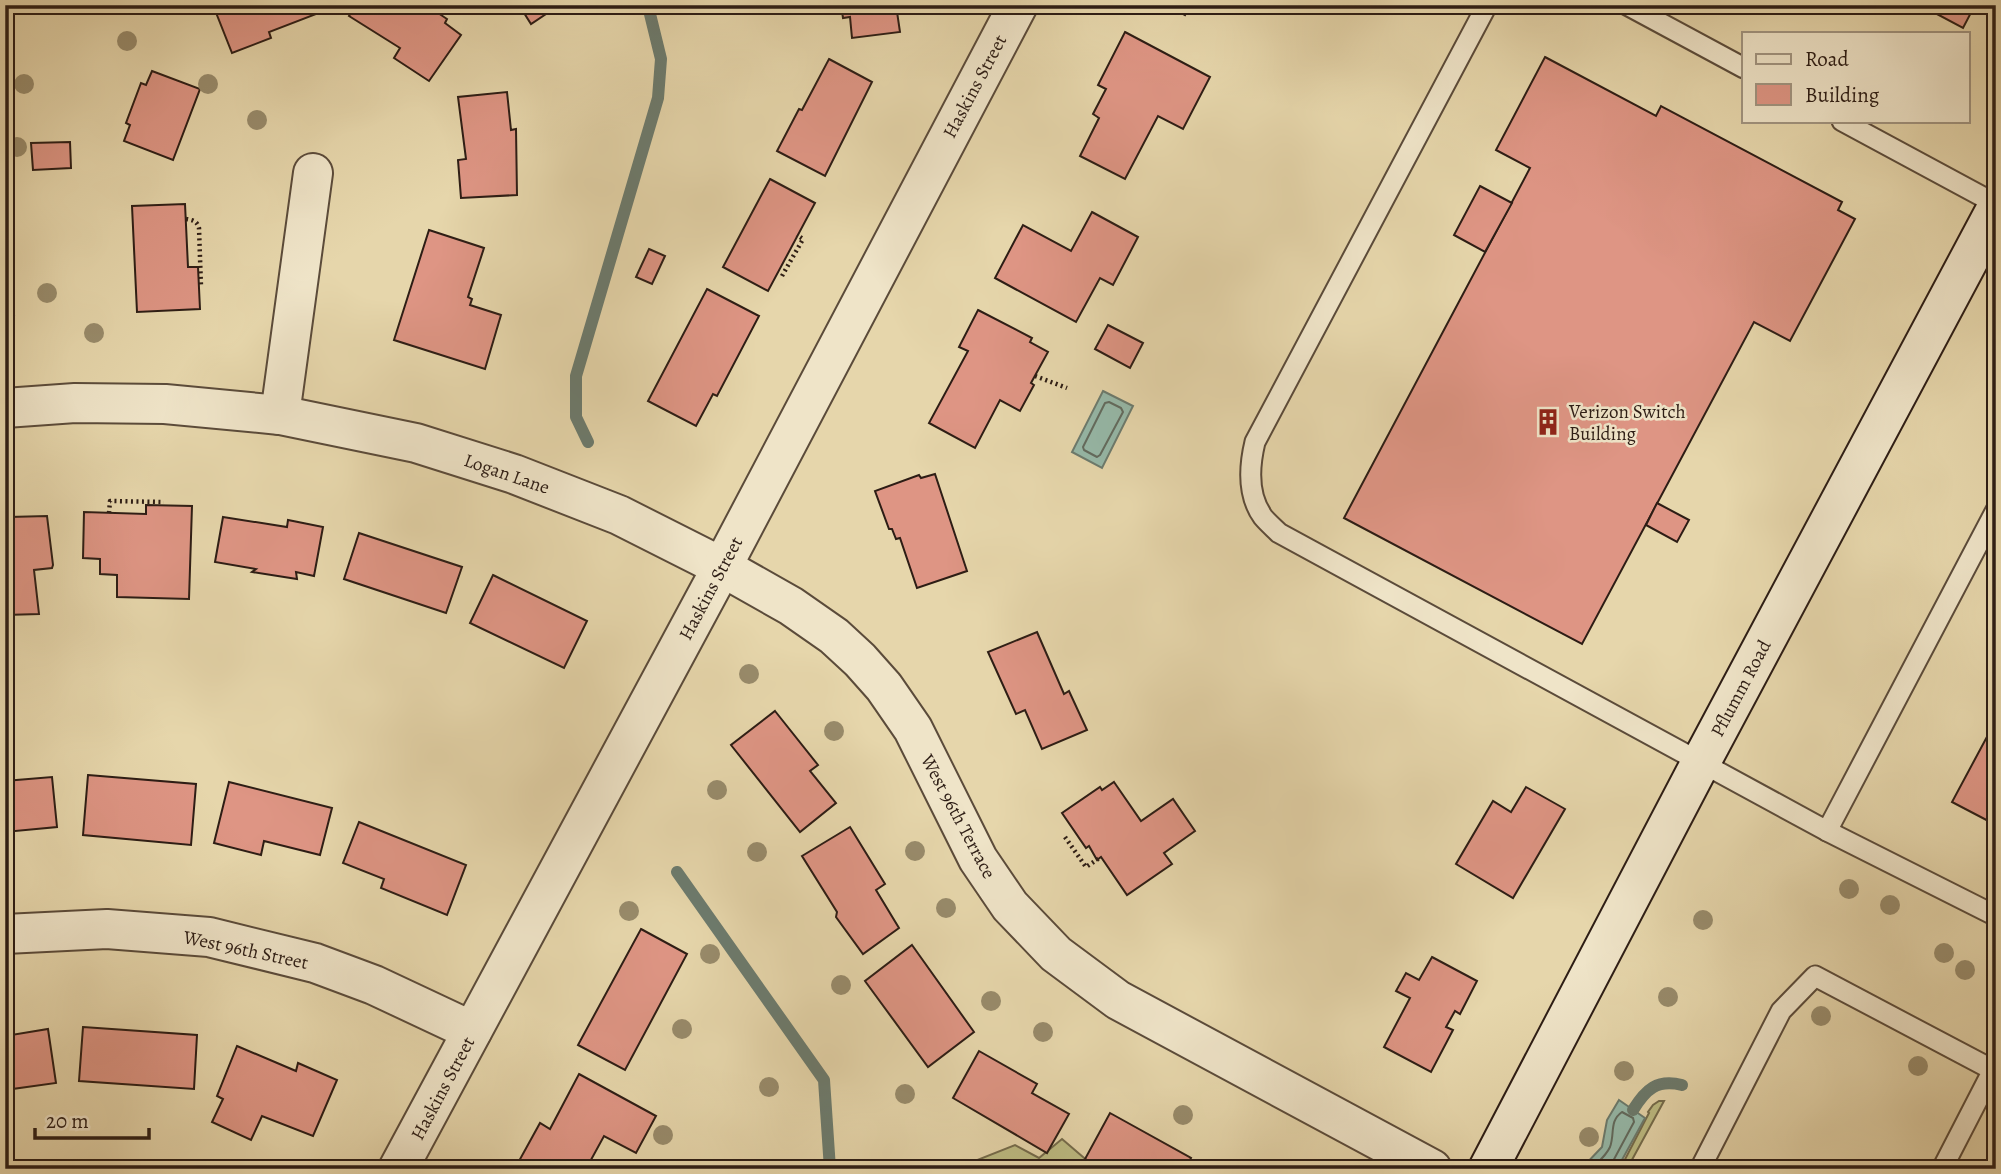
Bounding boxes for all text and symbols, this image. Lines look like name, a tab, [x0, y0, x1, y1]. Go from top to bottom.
street label: Haskins Street	[937, 30, 1013, 143]
legend	[1742, 32, 1969, 122]
text: Road	[1805, 45, 1849, 73]
text: Building	[1805, 81, 1880, 109]
place label: Verizon Switch Building	[1568, 399, 1686, 447]
building icon: Verizon Switch Building	[1533, 407, 1563, 437]
street label: Logan Lane	[460, 447, 553, 501]
street label: Haskins Street	[673, 532, 749, 645]
street label: Pflumm Road	[1704, 635, 1778, 742]
street label: West 96th Terrace	[914, 749, 1002, 883]
street label: West 96th Street	[180, 924, 311, 976]
street label: Haskins Street	[405, 1032, 481, 1145]
scale bar	[35, 1097, 149, 1141]
text: 20 m	[46, 1107, 89, 1135]

